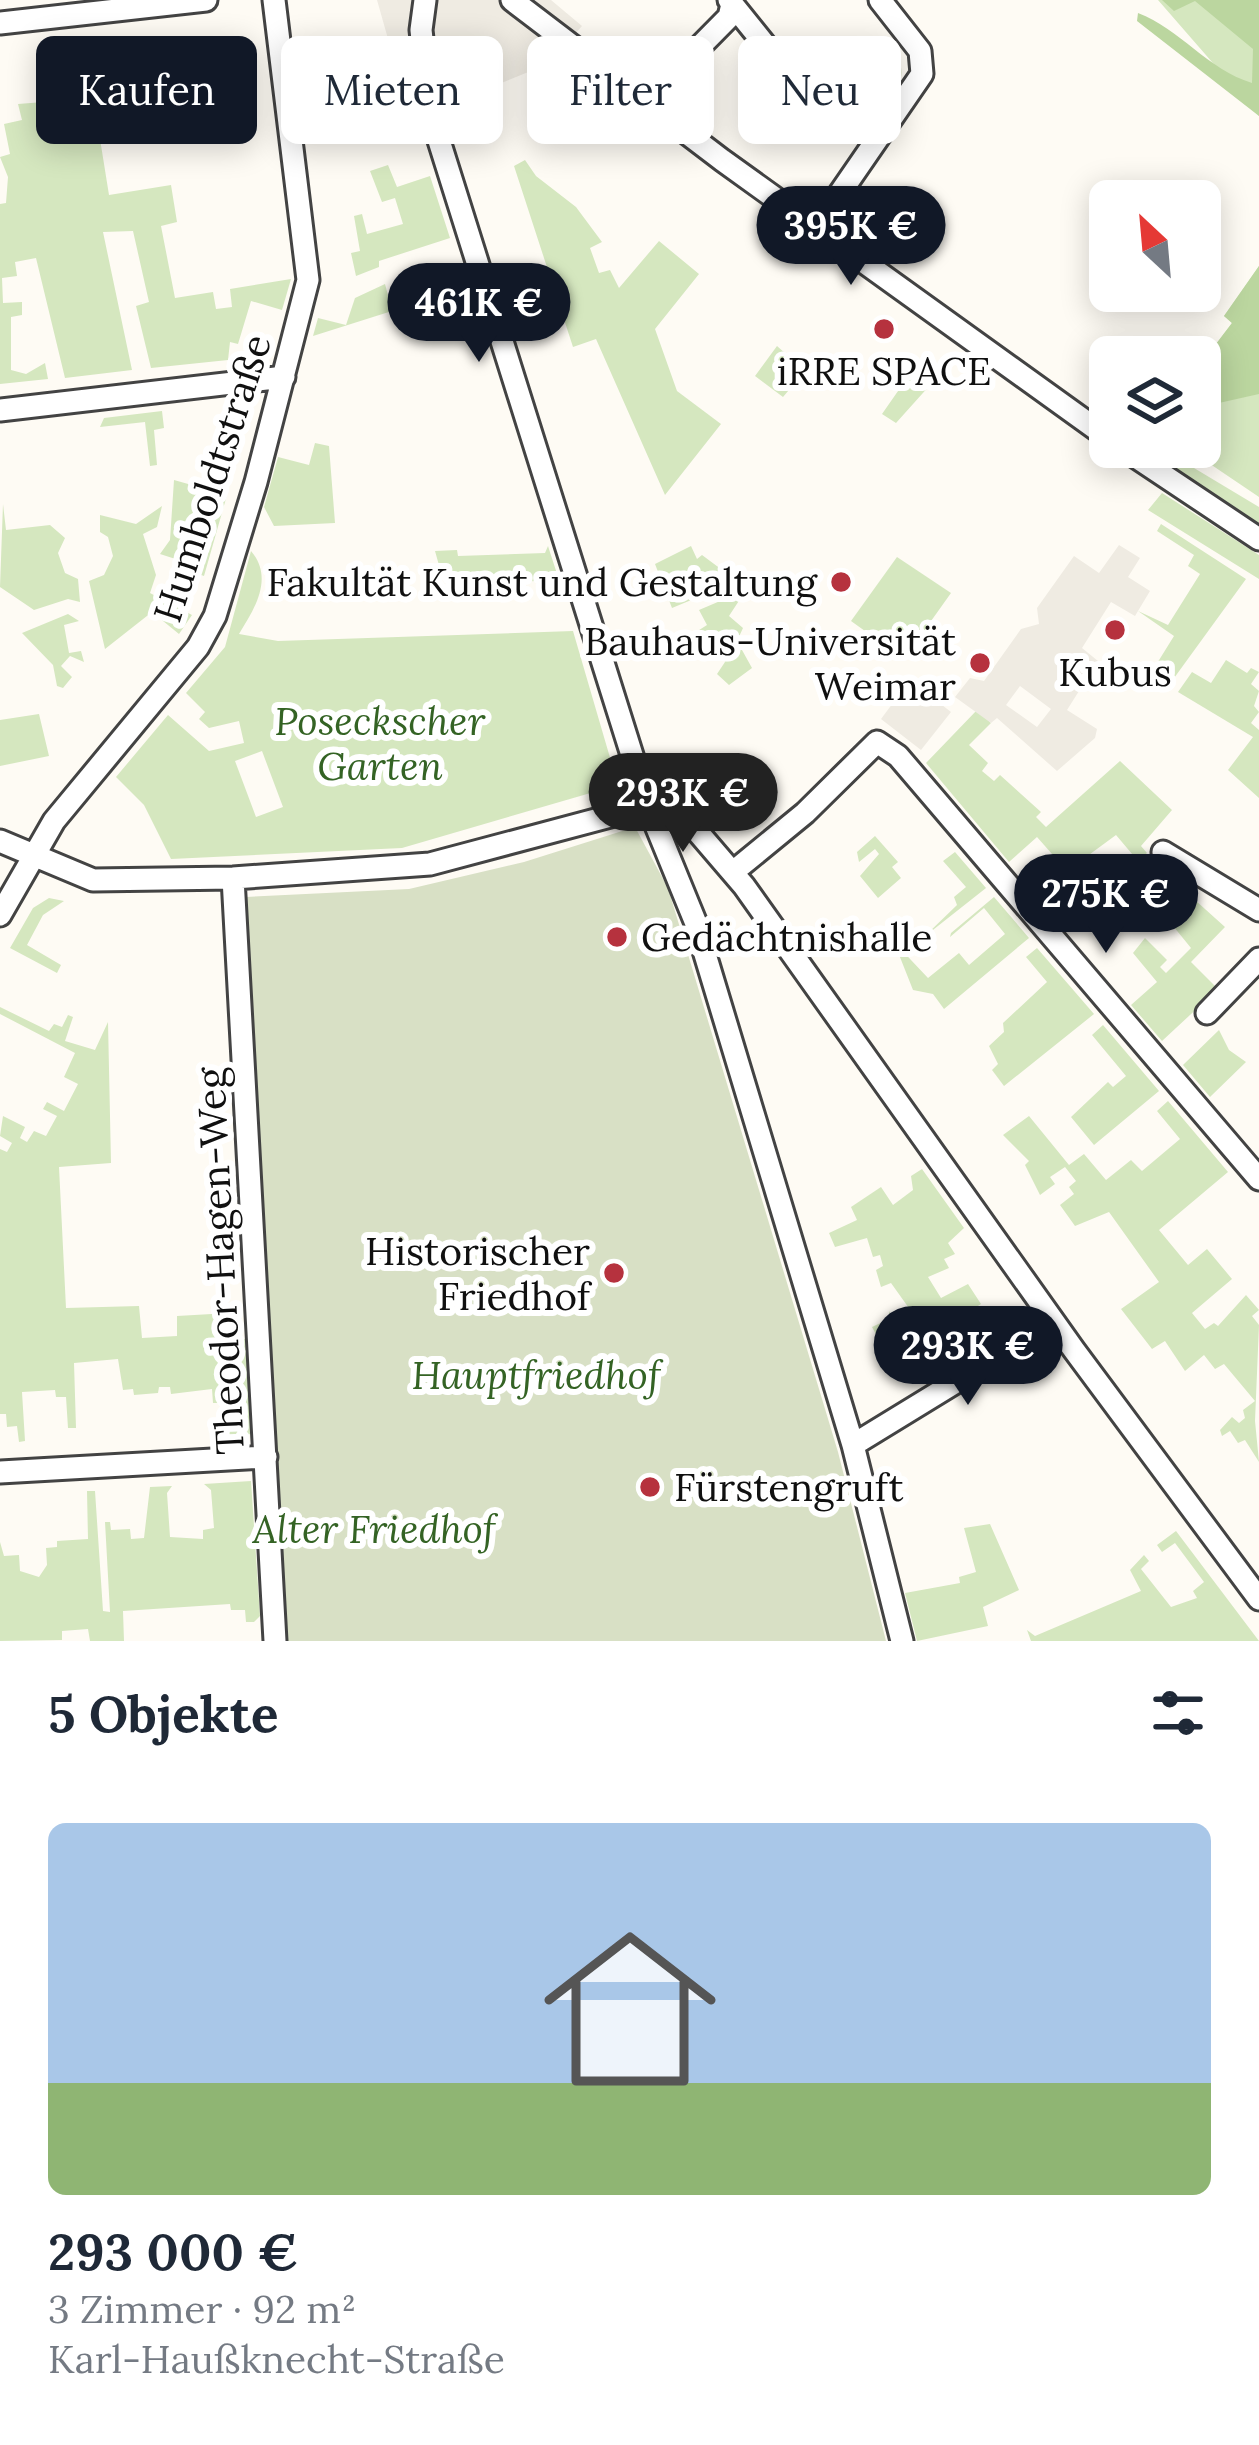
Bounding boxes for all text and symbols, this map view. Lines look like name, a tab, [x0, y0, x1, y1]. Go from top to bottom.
chip: Kaufen	[36, 36, 257, 144]
chip: Mieten	[281, 36, 503, 144]
chip: Filter	[527, 36, 714, 144]
chip: Neu	[738, 36, 901, 144]
north arrow	[1089, 180, 1221, 312]
map controls	[1089, 180, 1221, 468]
pin: 395K €	[753, 186, 949, 288]
text: 395K €	[784, 200, 918, 250]
pin: 461K €	[381, 263, 577, 365]
text: 461K €	[414, 277, 544, 327]
marker: iRRE SPACE	[871, 316, 897, 342]
street label: Humboldtstraße	[142, 328, 282, 628]
button: layers	[1089, 336, 1221, 468]
place label: iRRE SPACE	[777, 346, 991, 396]
place label: Fakultät Kunst und Gestaltung	[266, 557, 818, 607]
marker: Fakultät Kunst und Gestaltung	[828, 569, 854, 595]
place label: Bauhaus-Universität Weimar	[584, 616, 956, 711]
marker: Kubus	[1102, 617, 1128, 643]
place label: Kubus	[1058, 647, 1172, 697]
marker: Bauhaus-Universität Weimar	[967, 650, 993, 676]
park label: Poseckscher Garten	[275, 696, 486, 791]
pin: 293K €	[585, 753, 781, 855]
text: 293K €	[616, 767, 750, 817]
pin: 275K €	[1008, 854, 1204, 956]
text: 275K €	[1041, 868, 1171, 918]
place label: Gedächtnishalle	[641, 912, 932, 962]
marker: Gedächtnishalle	[604, 924, 630, 950]
street label: Theodor-Hagen-Weg	[185, 1065, 255, 1456]
place label: Historischer Friedhof	[365, 1226, 593, 1321]
marker: Historischer Friedhof	[601, 1260, 627, 1286]
pin: 293K €	[870, 1306, 1066, 1408]
text: 293K €	[901, 1320, 1035, 1370]
park label: Hauptfriedhof	[411, 1350, 664, 1400]
place label: Fürstengruft	[674, 1462, 904, 1512]
marker: Fürstengruft	[637, 1474, 663, 1500]
park label: Alter Friedhof	[251, 1504, 499, 1554]
icon: filters	[1145, 1680, 1211, 1746]
text: 5 Objekte	[48, 1681, 278, 1746]
icon: home	[522, 1901, 738, 2117]
text: 293 000 €	[48, 2219, 299, 2284]
text: 3 Zimmer · 92 m²	[48, 2284, 356, 2334]
text: Karl-Haußknecht-Straße	[48, 2334, 505, 2384]

